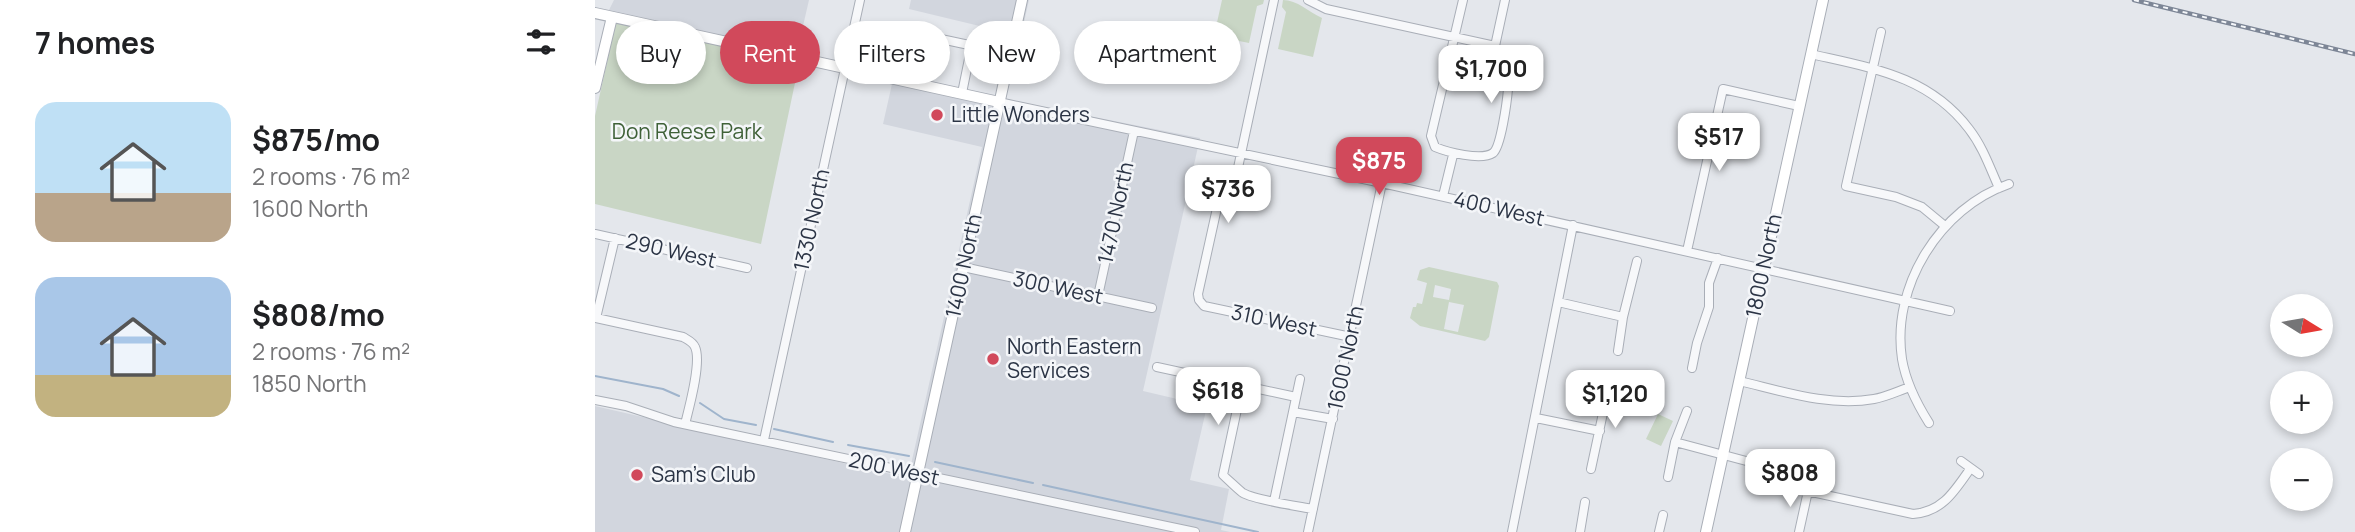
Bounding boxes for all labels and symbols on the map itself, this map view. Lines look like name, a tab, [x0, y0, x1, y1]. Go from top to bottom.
pin: $1,700	[1434, 46, 1548, 105]
place label: Little Wonders	[951, 100, 1090, 128]
marker: Little Wonders	[929, 107, 945, 123]
pin: $517	[1678, 114, 1760, 173]
park label: Don Reese Park	[612, 117, 763, 145]
pin: $875	[1338, 138, 1420, 197]
street label: 1470 North	[1091, 159, 1139, 266]
street label: 1330 North	[787, 166, 835, 273]
pin: $736	[1187, 166, 1269, 225]
street label: 400 West	[1451, 184, 1547, 232]
street label: 1400 North	[938, 211, 988, 320]
street label: 1800 North	[1738, 211, 1788, 320]
street label: 290 West	[623, 226, 719, 274]
street label: 300 West	[1011, 264, 1106, 310]
north arrow	[2270, 294, 2333, 357]
street label: 310 West	[1229, 297, 1320, 343]
street label: 1600 North	[1320, 303, 1370, 413]
place label: North Eastern Services	[1007, 332, 1141, 384]
marker: North Eastern Services	[985, 351, 1001, 367]
pin: $618	[1177, 368, 1259, 427]
pin: $1,120	[1558, 370, 1672, 430]
street label: 200 West	[846, 445, 942, 491]
pin: $808	[1749, 449, 1831, 509]
place label: Sam's Club	[651, 460, 756, 488]
marker: Sam's Club	[629, 467, 645, 483]

